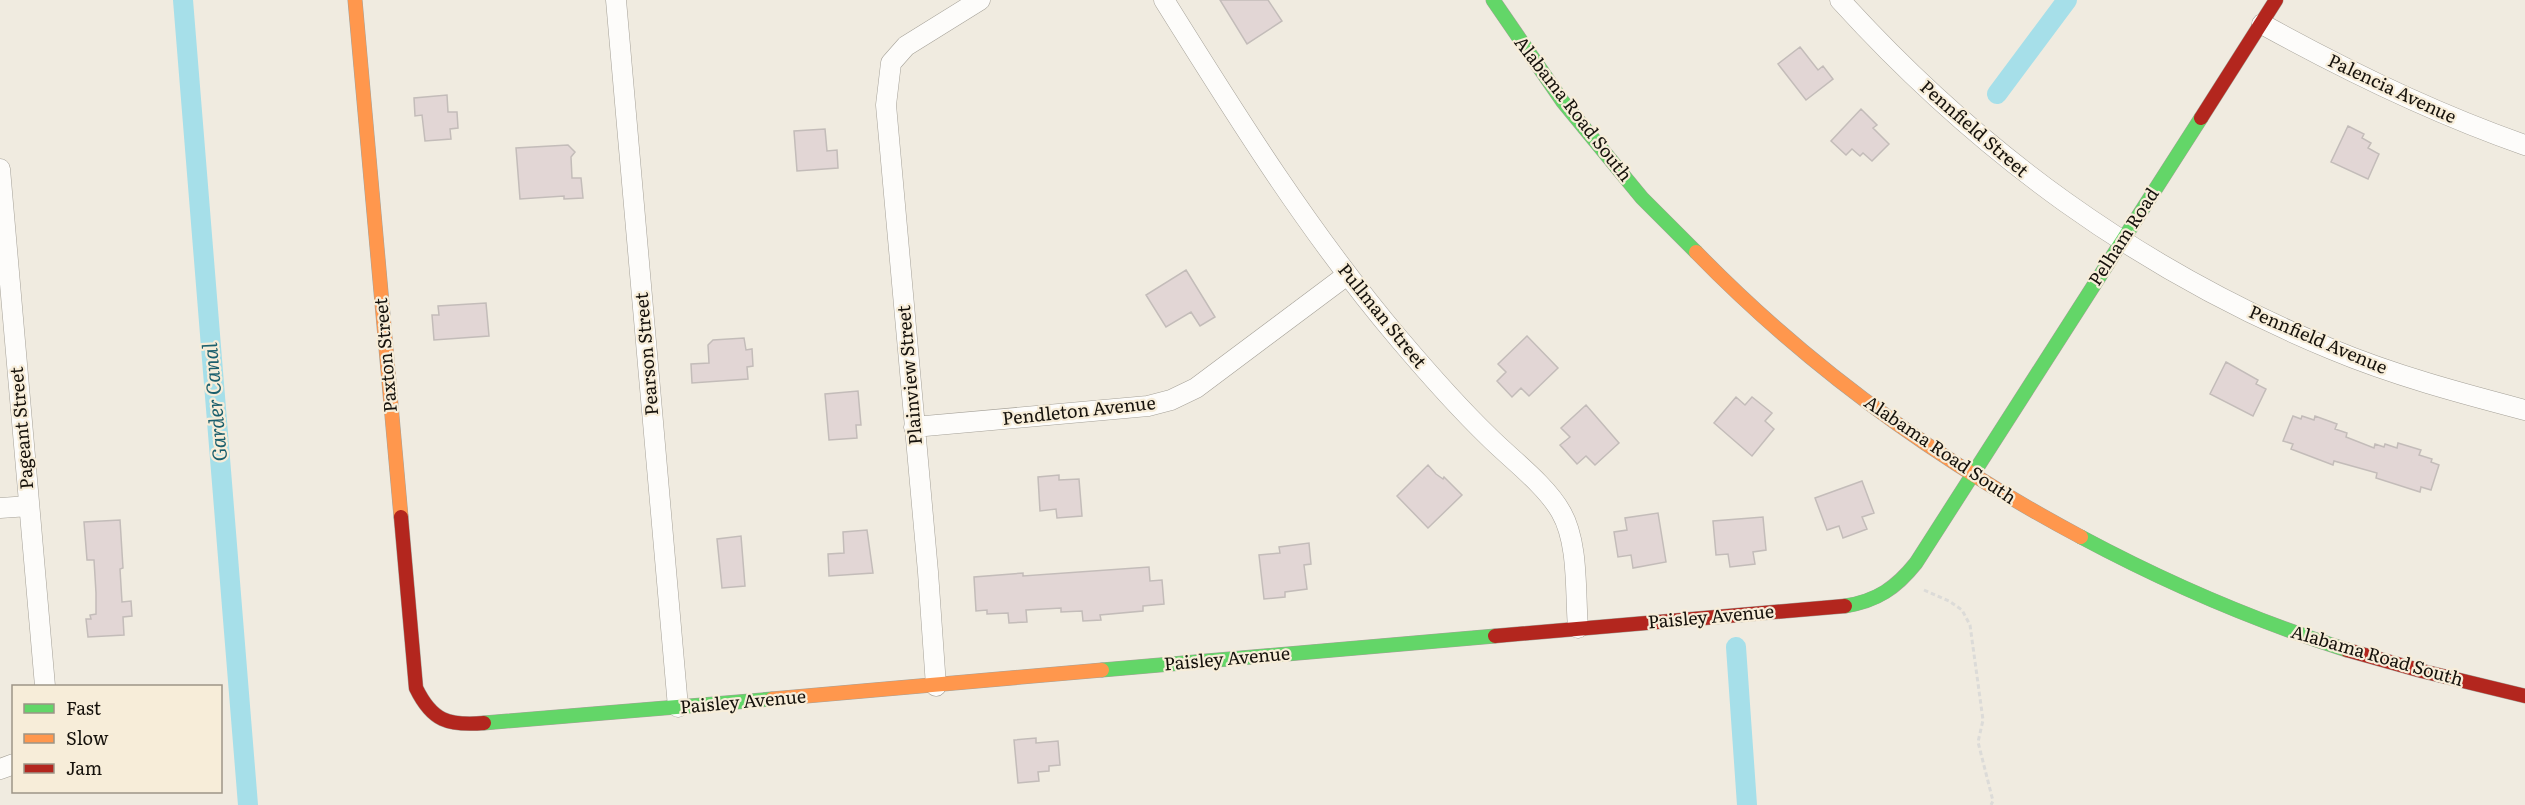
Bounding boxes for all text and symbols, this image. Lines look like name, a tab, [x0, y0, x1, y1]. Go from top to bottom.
street label: Alabama Road South	[1509, 30, 1640, 187]
street label: Palencia Avenue	[2324, 46, 2461, 129]
street label: Pennfield Street	[1915, 73, 2036, 183]
street label: Pelham Road	[2081, 182, 2165, 291]
street label: Pullman Street	[1332, 257, 1434, 374]
street label: Pearson Street	[627, 291, 664, 417]
street label: Paxton Street	[366, 296, 403, 414]
street label: Pennfield Avenue	[2245, 297, 2392, 380]
street label: Plainview Street	[889, 303, 928, 446]
water label: Garder Canal	[193, 341, 233, 463]
street label: Pageant Street	[2, 365, 39, 490]
street label: Pendleton Avenue	[1001, 388, 1157, 431]
street label: Alabama Road South	[1859, 388, 2022, 510]
street label: Paisley Avenue	[1647, 597, 1775, 634]
street label: Alabama Road South	[2288, 617, 2467, 692]
street label: Paisley Avenue	[1163, 639, 1291, 676]
street label: Paisley Avenue	[679, 682, 807, 719]
legend	[12, 685, 222, 793]
text: Fast	[66, 694, 102, 721]
text: Slow	[66, 724, 109, 751]
text: Jam	[66, 754, 102, 781]

